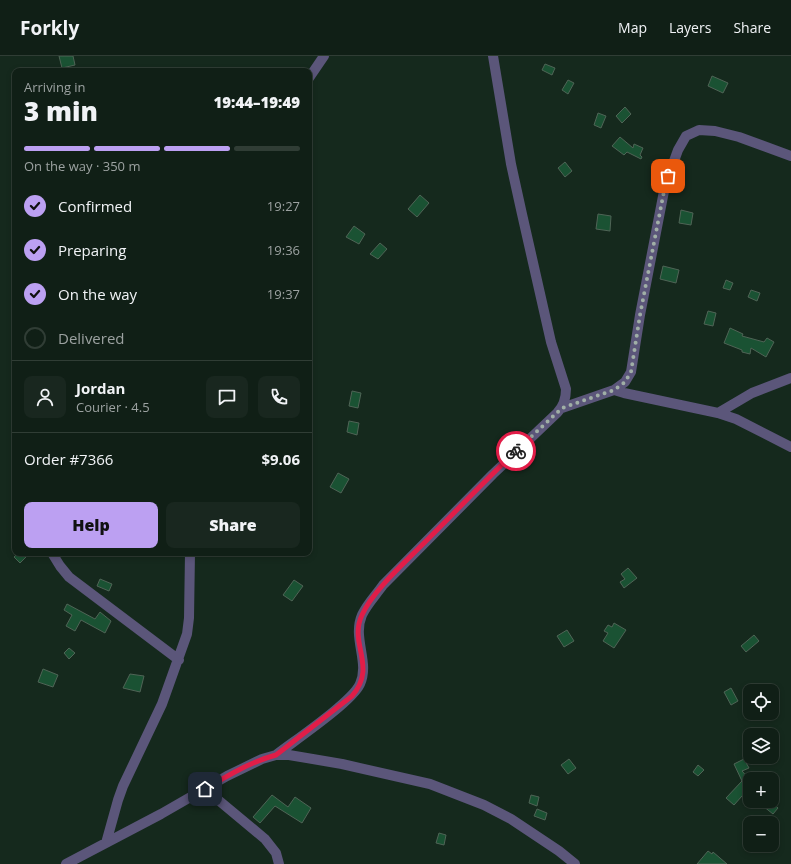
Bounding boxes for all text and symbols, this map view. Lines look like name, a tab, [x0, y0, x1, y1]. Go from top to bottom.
text: Forkly	[20, 15, 79, 41]
text: Map	[618, 18, 647, 37]
text: Layers	[669, 18, 711, 37]
text: Share	[733, 18, 771, 37]
text: Arriving in	[24, 78, 86, 96]
text: 19:44–19:49	[214, 92, 300, 112]
text: 3 min	[24, 93, 98, 129]
text: On the way · 350 m	[24, 157, 140, 175]
pin	[651, 159, 685, 193]
icon: bag	[657, 165, 679, 187]
icon: check	[24, 195, 46, 217]
text: Confirmed	[58, 196, 132, 216]
text: 19:27	[267, 197, 300, 215]
icon: check	[24, 239, 46, 261]
text: Preparing	[58, 240, 126, 260]
text: 19:36	[267, 241, 300, 259]
icon: check	[24, 283, 46, 305]
text: On the way	[58, 284, 137, 304]
text: 19:37	[267, 285, 300, 303]
text: Delivered	[58, 328, 125, 348]
button: person	[24, 376, 66, 418]
button: chat	[206, 376, 248, 418]
button: phone	[258, 376, 300, 418]
text: Jordan	[76, 378, 125, 398]
text: Courier · 4.5	[76, 398, 150, 416]
courier	[496, 431, 536, 471]
icon: bike	[505, 440, 527, 462]
text: Order #7366	[24, 449, 113, 469]
text: $9.06	[261, 449, 300, 469]
button: Help	[24, 502, 158, 548]
button: Share	[166, 502, 300, 548]
map controls	[743, 684, 779, 852]
button: locate	[743, 684, 779, 720]
button: layers	[743, 728, 779, 764]
pin	[188, 772, 222, 806]
button: +	[743, 772, 779, 808]
icon: home	[194, 778, 216, 800]
button: −	[743, 816, 779, 852]

